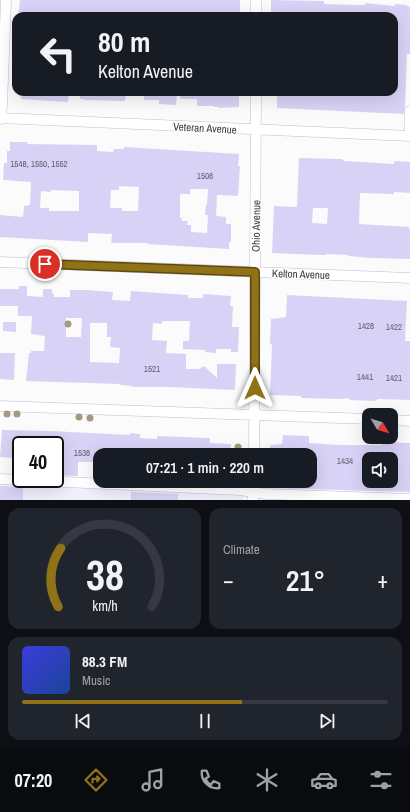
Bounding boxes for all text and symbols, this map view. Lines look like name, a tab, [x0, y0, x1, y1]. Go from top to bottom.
text: 80 m	[98, 23, 150, 61]
icon: left	[32, 28, 84, 80]
text: Kelton Avenue	[98, 59, 193, 84]
street label: Veteran Avenue	[173, 119, 237, 137]
house number: 1548, 1550, 1552	[10, 158, 68, 170]
house number: 1508	[197, 170, 213, 182]
street label: Ohio Avenue	[249, 200, 263, 252]
pin	[28, 247, 62, 281]
icon: arrive	[34, 253, 56, 275]
street label: Kelton Avenue	[272, 266, 330, 282]
house number: 1428	[358, 320, 374, 332]
house number: 1422	[386, 321, 402, 333]
house number: 1521	[144, 363, 160, 375]
position arrow	[234, 367, 276, 409]
house number: 1441	[357, 371, 373, 383]
house number: 1421	[386, 372, 402, 384]
north arrow	[362, 408, 398, 444]
map controls	[362, 408, 398, 488]
speed limit sign: 40	[12, 436, 64, 488]
house number: 1538	[74, 447, 90, 459]
button: sound	[362, 452, 398, 488]
house number: 1434	[337, 455, 353, 467]
text: 07:21 · 1 min · 220 m	[146, 457, 264, 478]
text: Climate	[223, 541, 260, 558]
text: 38	[86, 546, 123, 602]
text: 21°	[286, 560, 325, 600]
text: −	[223, 565, 234, 595]
text: +	[377, 565, 388, 595]
text: km/h	[92, 595, 117, 614]
text: 88.3 FM	[82, 651, 127, 672]
text: Music	[82, 672, 110, 689]
icon: previous	[72, 710, 94, 732]
icon: pause	[194, 710, 216, 732]
icon: next	[316, 710, 338, 732]
icon: directions	[82, 766, 110, 794]
icon: music	[139, 766, 167, 794]
icon: phone	[196, 766, 224, 794]
icon: climate	[253, 766, 281, 794]
icon: car	[310, 766, 338, 794]
icon: filters	[367, 766, 395, 794]
text: 07:20	[15, 768, 52, 793]

